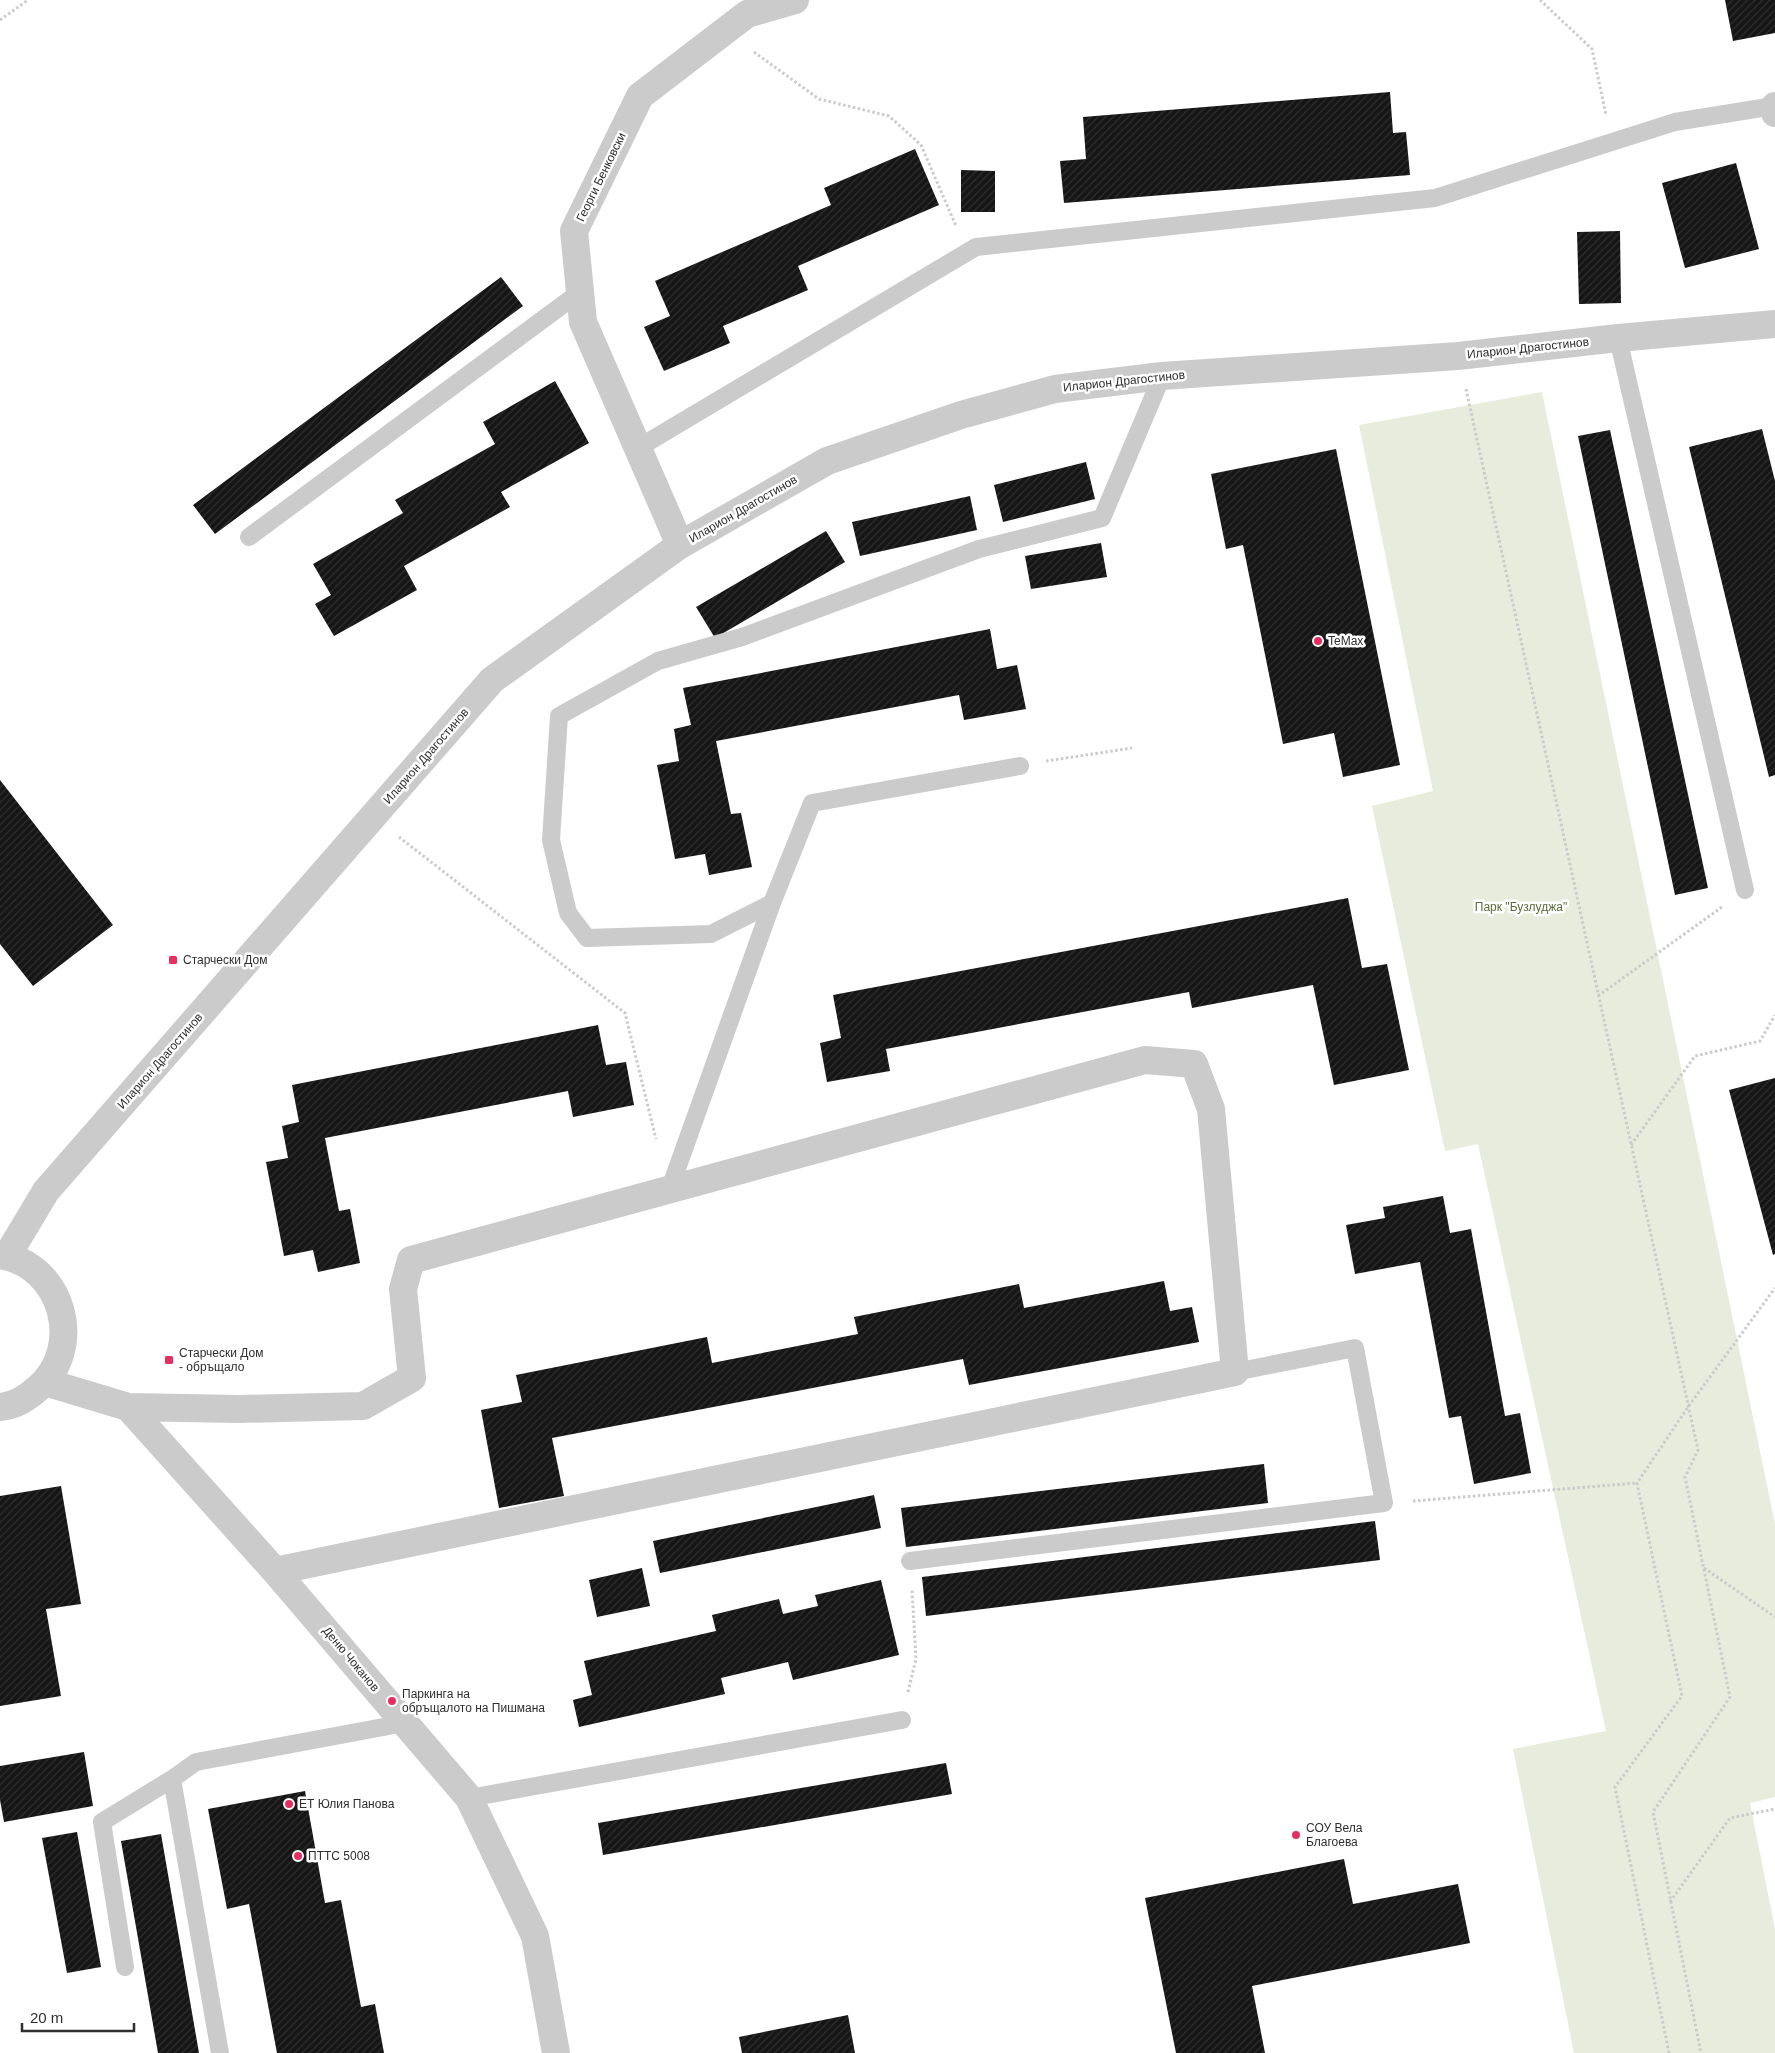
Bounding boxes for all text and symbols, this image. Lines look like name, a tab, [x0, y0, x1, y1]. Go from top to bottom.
street label: Георги Бенковски	[573, 130, 629, 224]
street label: Иларион Драгостинов	[1466, 335, 1590, 361]
street label: Иларион Драгостинов	[1062, 368, 1186, 394]
street label: Иларион Драгостинов	[686, 472, 800, 546]
place label: TeMax	[1328, 634, 1363, 648]
marker: TeMax	[1312, 635, 1324, 647]
street label: Иларион Драгостинов	[381, 705, 471, 807]
park label: Парк "Бузлуджа"	[1475, 900, 1567, 914]
place label: Старчески Дом	[183, 953, 268, 967]
marker: Старчески Дом	[167, 954, 179, 966]
street label: Иларион Драгостинов	[115, 1010, 205, 1112]
place label: Старчески Дом - обръщало	[179, 1346, 264, 1374]
marker: Старчески Дом - обръщало	[163, 1354, 175, 1366]
street label: Деню Чоканов	[320, 1624, 382, 1694]
place label: Паркинга на обръщалото на Пишмана	[402, 1687, 545, 1715]
marker: Паркинга на обръщалото на Пишмана	[386, 1695, 398, 1707]
place label: ЕТ Юлия Панова	[299, 1797, 395, 1811]
marker: ЕТ Юлия Панова	[283, 1798, 295, 1810]
place label: СОУ Вела Благоева	[1306, 1821, 1363, 1849]
marker: СОУ Вела Благоева	[1290, 1829, 1302, 1841]
place label: ПТТС 5008	[308, 1849, 370, 1863]
marker: ПТТС 5008	[292, 1850, 304, 1862]
scale bar	[22, 2000, 135, 2032]
text: 20 m	[30, 2009, 63, 2026]

